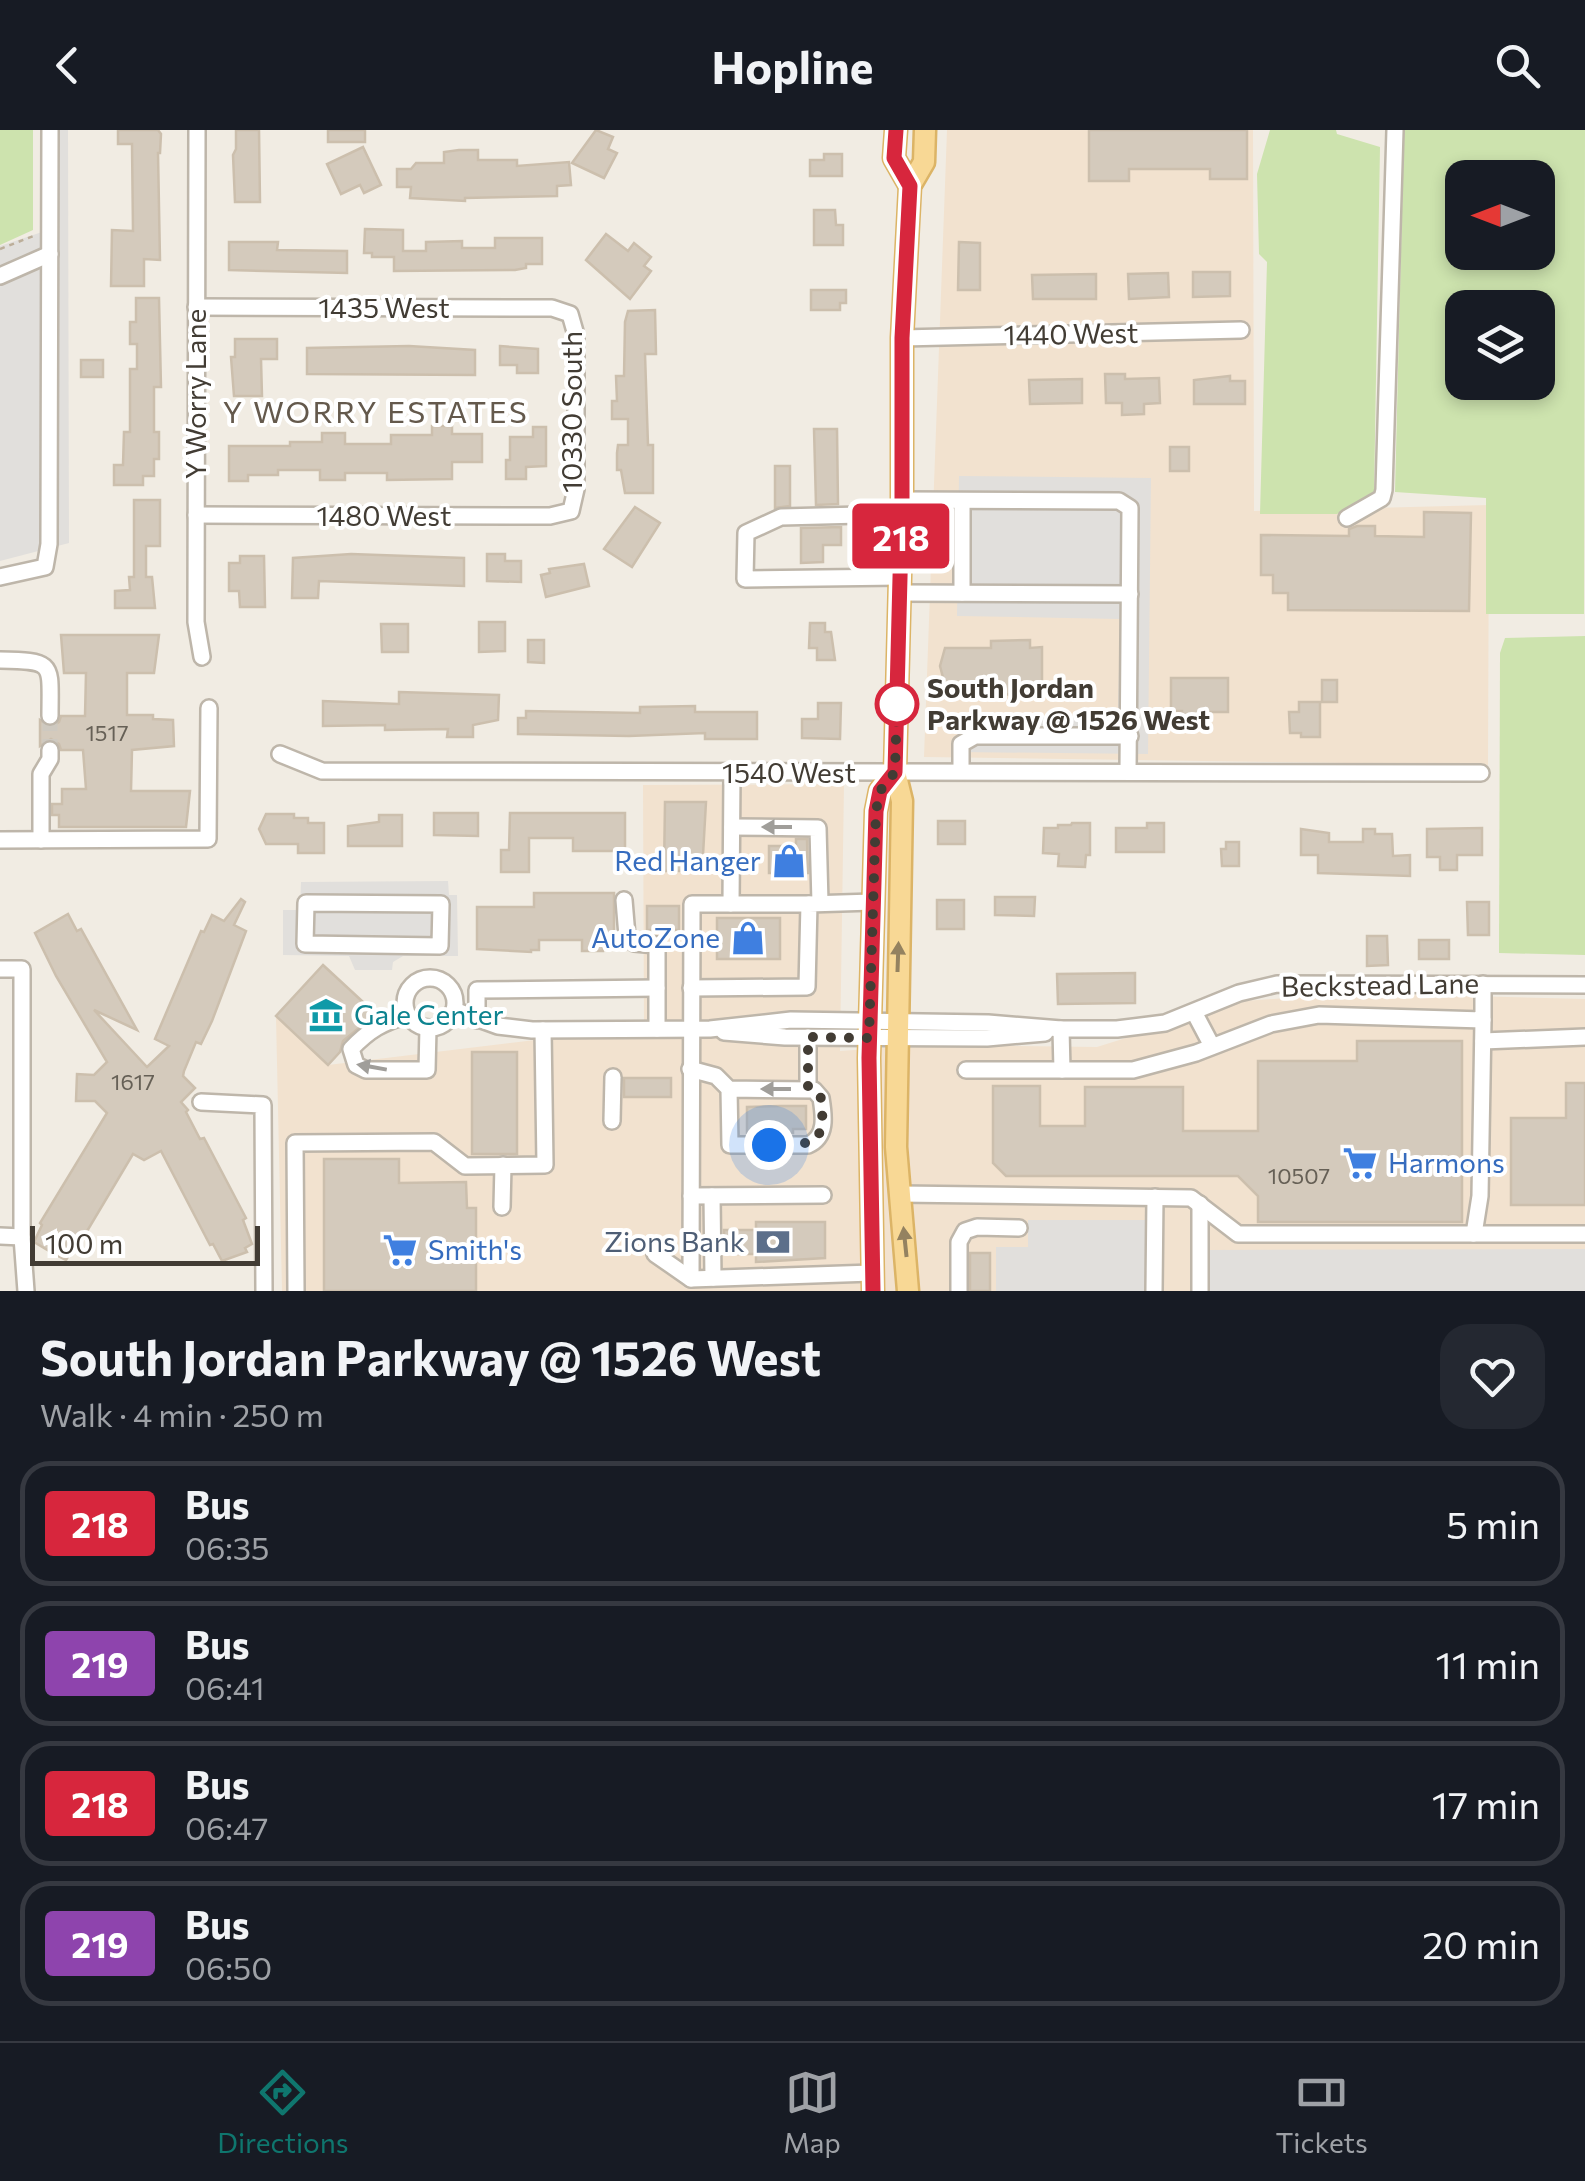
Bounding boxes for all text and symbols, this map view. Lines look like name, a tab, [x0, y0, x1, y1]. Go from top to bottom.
icon: back	[40, 38, 95, 93]
text: Hopline	[712, 38, 873, 93]
icon: search	[1490, 38, 1545, 93]
north arrow	[1445, 160, 1555, 270]
map controls	[1445, 160, 1555, 400]
street label: 1435 West	[318, 290, 450, 324]
button: layers	[1445, 290, 1555, 400]
street label: Y Worry Lane	[178, 309, 212, 479]
street label: 1440 West	[1003, 315, 1139, 351]
street label: 10330 South	[554, 331, 588, 493]
district label: Y WORRY ESTATES	[223, 392, 529, 429]
street label: 1480 West	[317, 498, 451, 532]
line badge: 218	[844, 504, 958, 568]
text: 218	[872, 515, 930, 558]
place label: South Jordan Parkway @ 1526 West	[927, 670, 1210, 736]
marker: South Jordan Parkway @ 1526 West	[876, 683, 918, 725]
house number: 1517	[85, 719, 129, 746]
street label: 1540 West	[722, 755, 856, 789]
one-way arrow	[761, 819, 793, 835]
shop icon: Red Hanger	[770, 842, 808, 880]
place label: Red Hanger	[614, 843, 761, 877]
shop icon: AutoZone	[729, 919, 767, 957]
place label: AutoZone	[591, 920, 720, 954]
one-way arrow	[891, 941, 907, 973]
street label: Beckstead Lane	[1281, 965, 1479, 1003]
museum icon: Gale Center	[307, 996, 345, 1034]
place label: Gale Center	[354, 997, 504, 1031]
one-way arrow	[356, 1059, 387, 1074]
house number: 1617	[111, 1068, 155, 1095]
one-way arrow	[759, 1081, 791, 1097]
your location	[744, 1120, 794, 1170]
supermarket icon: Harmons	[1341, 1144, 1379, 1182]
place label: Harmons	[1388, 1145, 1505, 1179]
house number: 10507	[1268, 1162, 1330, 1189]
scale bar	[30, 1221, 260, 1266]
bank icon: Zions Bank	[754, 1223, 792, 1261]
place label: Zions Bank	[604, 1224, 745, 1258]
text: 100 m	[45, 1226, 123, 1260]
one-way arrow	[897, 1226, 913, 1258]
supermarket icon: Smith's	[381, 1231, 419, 1269]
place label: Smith's	[428, 1232, 522, 1266]
button: heart	[1440, 1324, 1545, 1429]
text: South Jordan Parkway @ 1526 West	[40, 1327, 821, 1386]
text: Walk · 4 min · 250 m	[40, 1394, 324, 1434]
text: Bus	[185, 1480, 250, 1527]
text: 5 min	[1446, 1500, 1540, 1547]
text: 218	[71, 1502, 129, 1545]
text: 06:35	[185, 1527, 270, 1567]
text: Bus	[185, 1620, 250, 1667]
text: 11 min	[1436, 1640, 1540, 1687]
text: 219	[71, 1642, 129, 1685]
text: 06:41	[185, 1667, 265, 1707]
text: Bus	[185, 1760, 250, 1807]
text: 17 min	[1432, 1780, 1540, 1827]
text: 218	[71, 1782, 129, 1825]
text: 06:47	[185, 1807, 268, 1847]
text: Bus	[185, 1900, 250, 1947]
text: 20 min	[1422, 1920, 1540, 1967]
text: 219	[71, 1922, 129, 1965]
text: 06:50	[185, 1947, 272, 1987]
tab: Directions	[217, 2065, 349, 2159]
tab: Map	[783, 2065, 841, 2159]
tab: Tickets	[1275, 2065, 1368, 2159]

